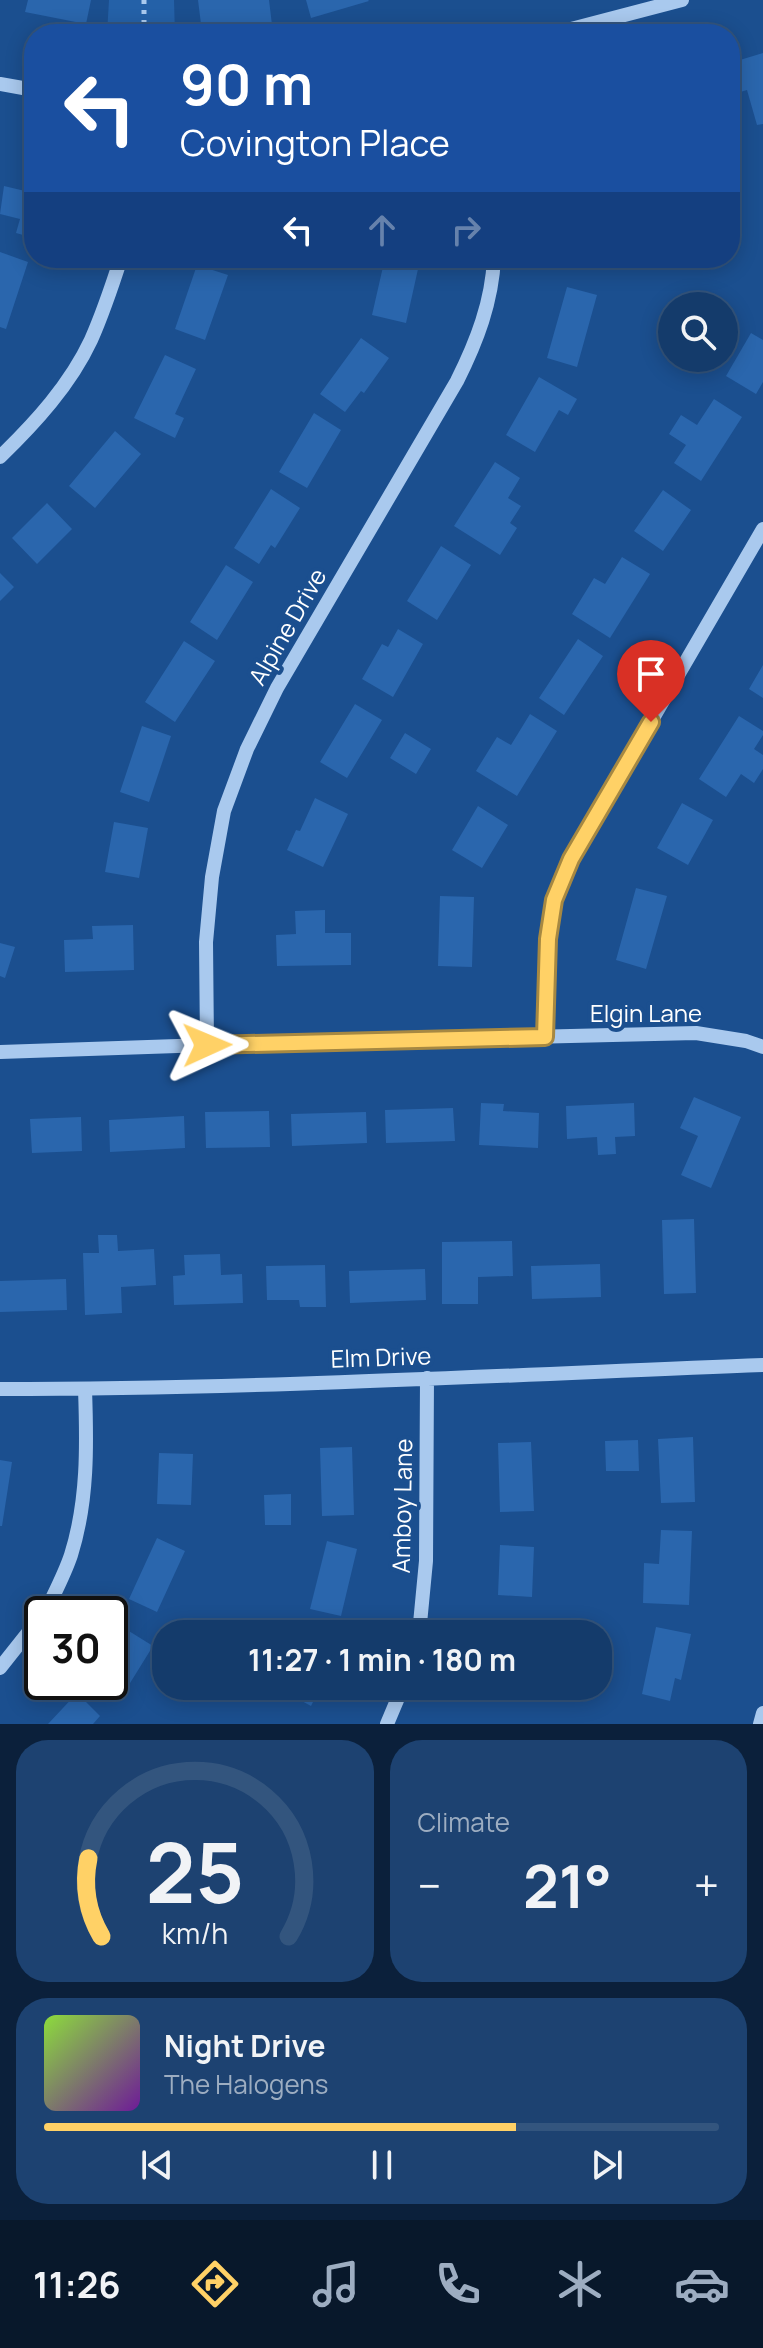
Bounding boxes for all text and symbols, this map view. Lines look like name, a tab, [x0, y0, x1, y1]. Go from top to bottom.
text: 90 m	[180, 45, 313, 122]
icon: left	[48, 56, 152, 160]
text: Covington Place	[180, 118, 450, 167]
icon: left	[276, 208, 320, 252]
icon: ahead	[360, 208, 404, 252]
icon: right	[444, 208, 488, 252]
map controls	[658, 292, 738, 372]
button: search	[658, 292, 738, 372]
street label: Alpine Drive	[240, 562, 333, 691]
pin	[617, 640, 685, 722]
icon: arrive	[629, 652, 673, 696]
street label: Elgin Lane	[590, 996, 702, 1029]
position arrow	[165, 1003, 249, 1087]
street label: Elm Drive	[330, 1338, 432, 1375]
street label: Amboy Lane	[384, 1438, 419, 1574]
speed limit sign: 30	[24, 1596, 128, 1700]
text: 11:27 · 1 min · 180 m	[248, 1639, 516, 1680]
text: Climate	[418, 1804, 510, 1840]
text: 25	[146, 1814, 244, 1928]
text: 21°	[523, 1844, 612, 1926]
text: −	[418, 1855, 441, 1915]
text: +	[694, 1855, 719, 1915]
text: km/h	[162, 1914, 228, 1953]
text: Night Drive	[164, 2025, 326, 2066]
text: The Halogens	[164, 2066, 328, 2102]
icon: previous	[135, 2143, 179, 2187]
icon: pause	[360, 2143, 404, 2187]
icon: next	[585, 2143, 629, 2187]
icon: directions	[187, 2256, 243, 2312]
icon: music	[308, 2256, 364, 2312]
icon: phone	[430, 2256, 486, 2312]
icon: climate	[552, 2256, 608, 2312]
icon: car	[674, 2256, 730, 2312]
text: 11:26	[33, 2260, 121, 2309]

